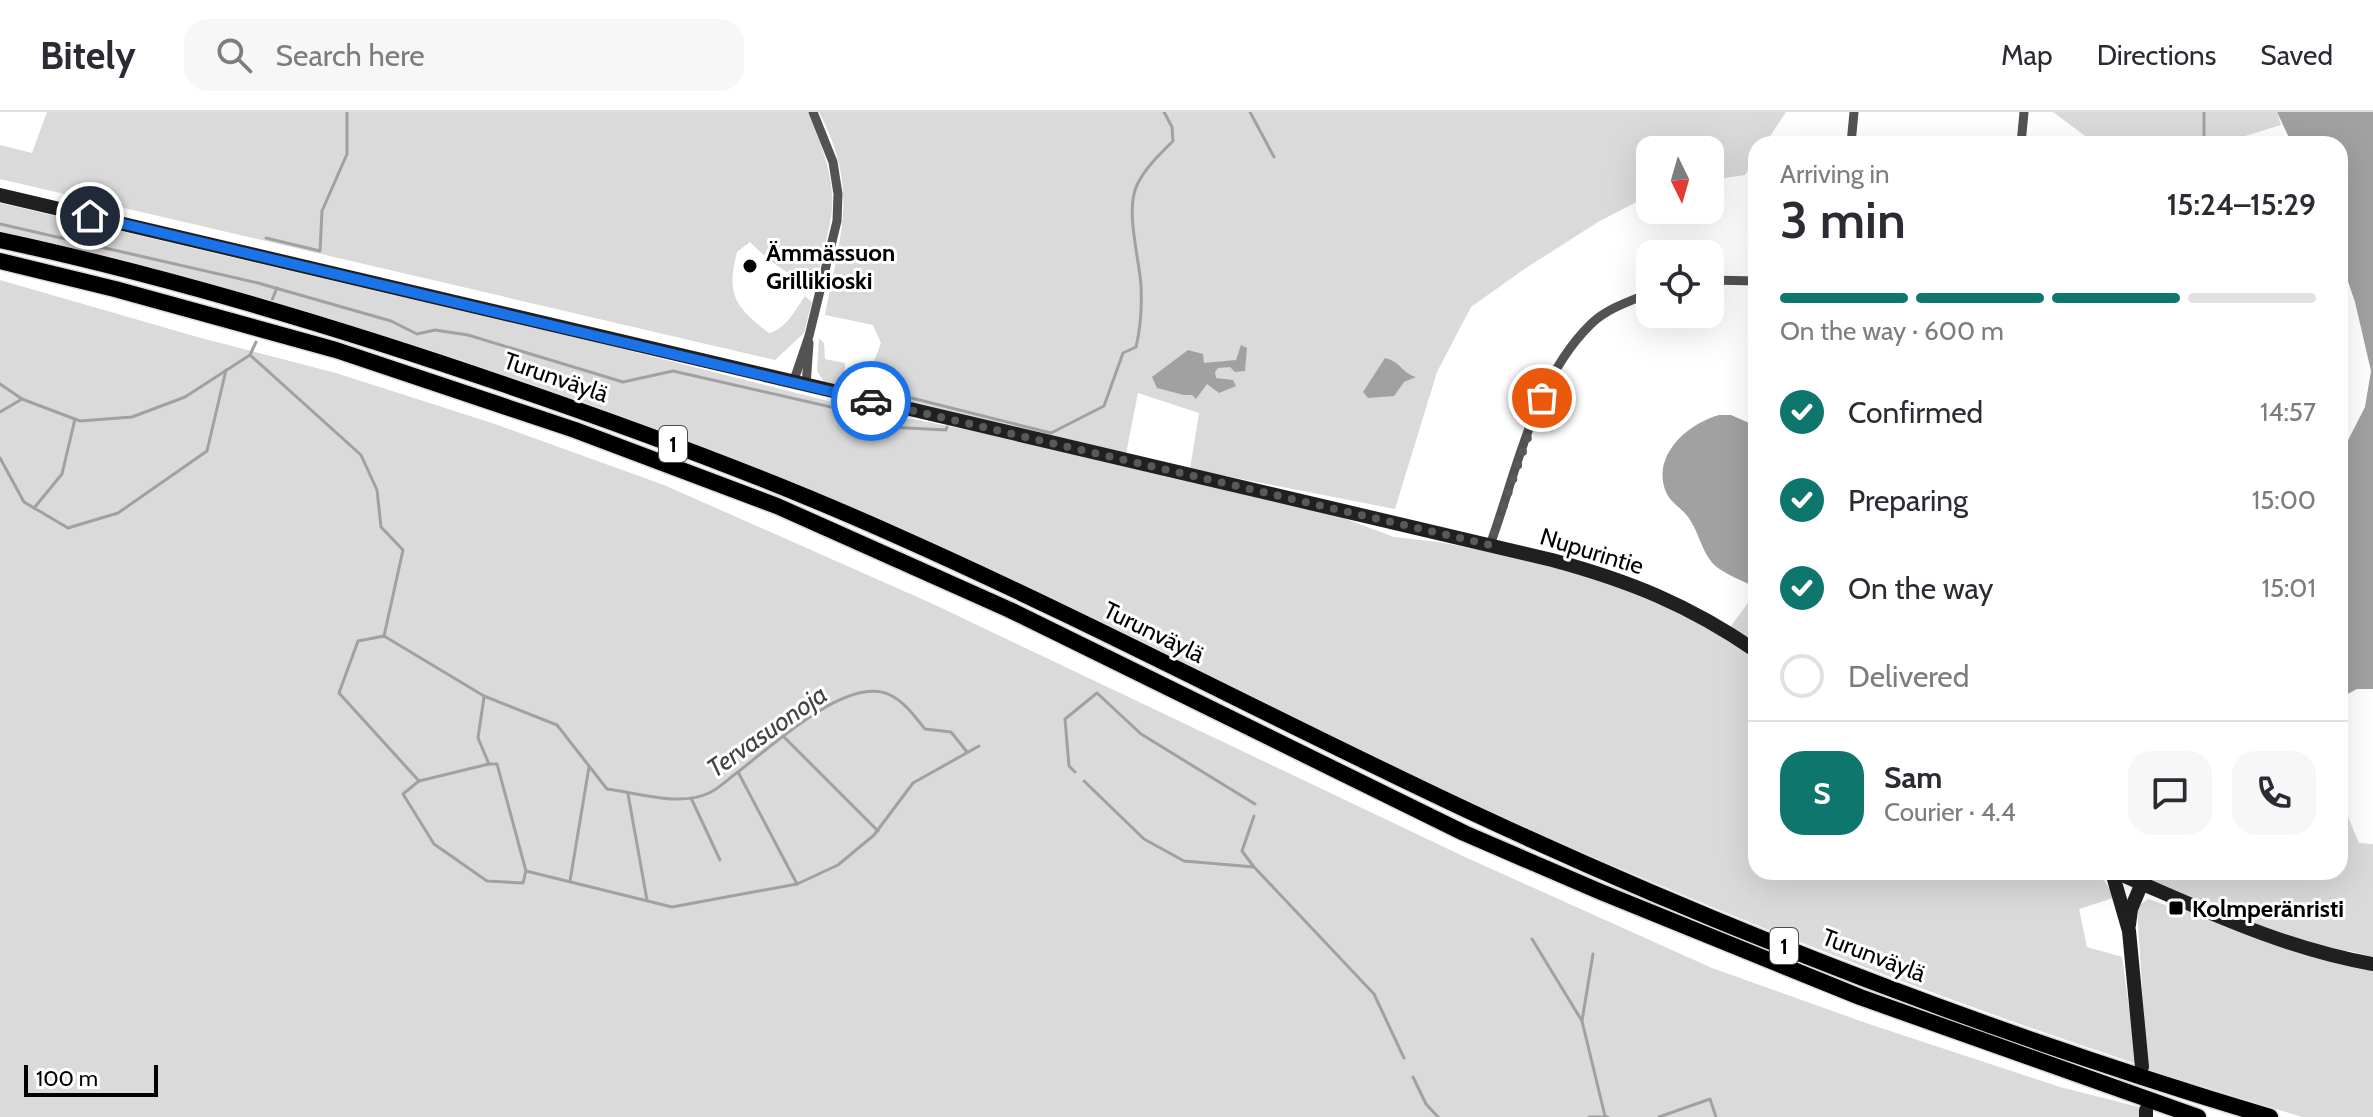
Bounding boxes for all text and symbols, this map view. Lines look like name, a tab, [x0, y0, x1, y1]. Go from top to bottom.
search box	[184, 19, 744, 91]
text: Bitely	[40, 32, 136, 79]
icon: search	[212, 33, 256, 77]
text: Search here	[276, 37, 425, 74]
text: Map	[2001, 38, 2053, 72]
text: Directions	[2097, 38, 2216, 72]
text: Saved	[2260, 38, 2333, 72]
north arrow	[1636, 136, 1724, 224]
map controls	[1636, 136, 1724, 328]
text: Arriving in	[1780, 158, 1890, 190]
pin	[56, 182, 124, 250]
text: 15:24–15:29	[2167, 186, 2316, 223]
text: 3 min	[1780, 188, 1906, 251]
icon: home	[68, 194, 112, 238]
place label: Ämmässuon Grillikioski	[766, 238, 895, 295]
button: locate	[1636, 240, 1724, 328]
marker: Ämmässuon Grillikioski	[741, 257, 759, 275]
text: On the way · 600 m	[1780, 315, 2004, 347]
street label: Turunväylä	[500, 346, 612, 409]
courier	[831, 361, 911, 441]
pin	[1508, 364, 1576, 432]
icon: bag	[1520, 376, 1564, 420]
icon: car	[849, 379, 893, 423]
icon: check	[1780, 390, 1824, 434]
text: Confirmed	[1848, 394, 1983, 431]
text: 14:57	[2260, 396, 2316, 428]
road number: 1	[659, 426, 687, 462]
icon: check	[1780, 478, 1824, 522]
text: Preparing	[1848, 482, 1968, 519]
text: 15:00	[2252, 484, 2316, 516]
street label: Nupurintie	[1537, 522, 1647, 580]
icon: check	[1780, 566, 1824, 610]
text: On the way	[1848, 570, 1993, 607]
text: 15:01	[2261, 572, 2316, 604]
street label: Turunväylä	[1099, 595, 1210, 669]
text: Delivered	[1848, 658, 1969, 695]
water label: Tervasuonoja	[701, 678, 833, 784]
button: chat	[2128, 751, 2212, 835]
button: phone	[2232, 751, 2316, 835]
text: Sam	[1884, 759, 1942, 796]
text: S	[1813, 775, 1831, 812]
text: Courier · 4.4	[1884, 796, 2016, 828]
place label: Kolmperänristi	[2192, 894, 2344, 923]
marker: Kolmperänristi	[2167, 899, 2185, 917]
street label: Turunväylä	[1818, 922, 1930, 988]
road number: 1	[1770, 928, 1798, 964]
scale bar	[24, 1061, 158, 1097]
text: 100 m	[36, 1065, 98, 1092]

